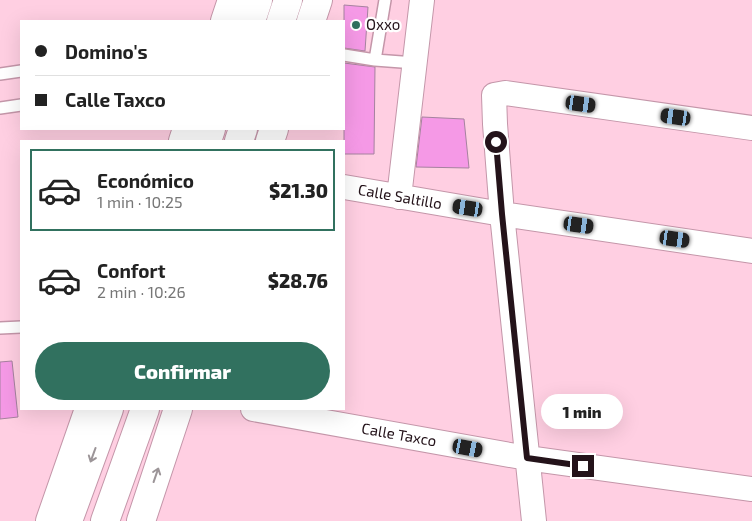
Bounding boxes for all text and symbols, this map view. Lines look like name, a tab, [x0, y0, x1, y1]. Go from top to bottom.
place label: Oxxo	[366, 15, 400, 33]
marker: Oxxo	[350, 19, 362, 31]
text: Domino's	[65, 40, 148, 63]
text: Calle Taxco	[65, 88, 166, 111]
car	[565, 94, 596, 114]
car	[660, 107, 691, 127]
route start	[485, 131, 507, 153]
icon: car	[37, 168, 82, 213]
text: Económico	[97, 169, 194, 192]
text: $21.30	[269, 179, 328, 202]
street label: Calle Saltillo	[357, 180, 444, 212]
text: 1 min · 10:25	[97, 192, 183, 211]
car	[452, 198, 483, 218]
car	[563, 215, 594, 235]
car	[659, 229, 690, 249]
icon: car	[37, 258, 82, 303]
text: Confort	[97, 259, 165, 282]
text: $28.76	[268, 269, 328, 292]
text: 2 min · 10:26	[97, 282, 186, 301]
button: Confirmar	[35, 342, 330, 400]
callout: 1 min	[542, 394, 624, 428]
text: 1 min	[562, 402, 602, 421]
street label: Calle Taxco	[360, 419, 438, 449]
car	[451, 438, 484, 458]
one-way arrow	[88, 446, 97, 462]
route end	[572, 455, 594, 477]
one-way arrow	[152, 467, 161, 483]

